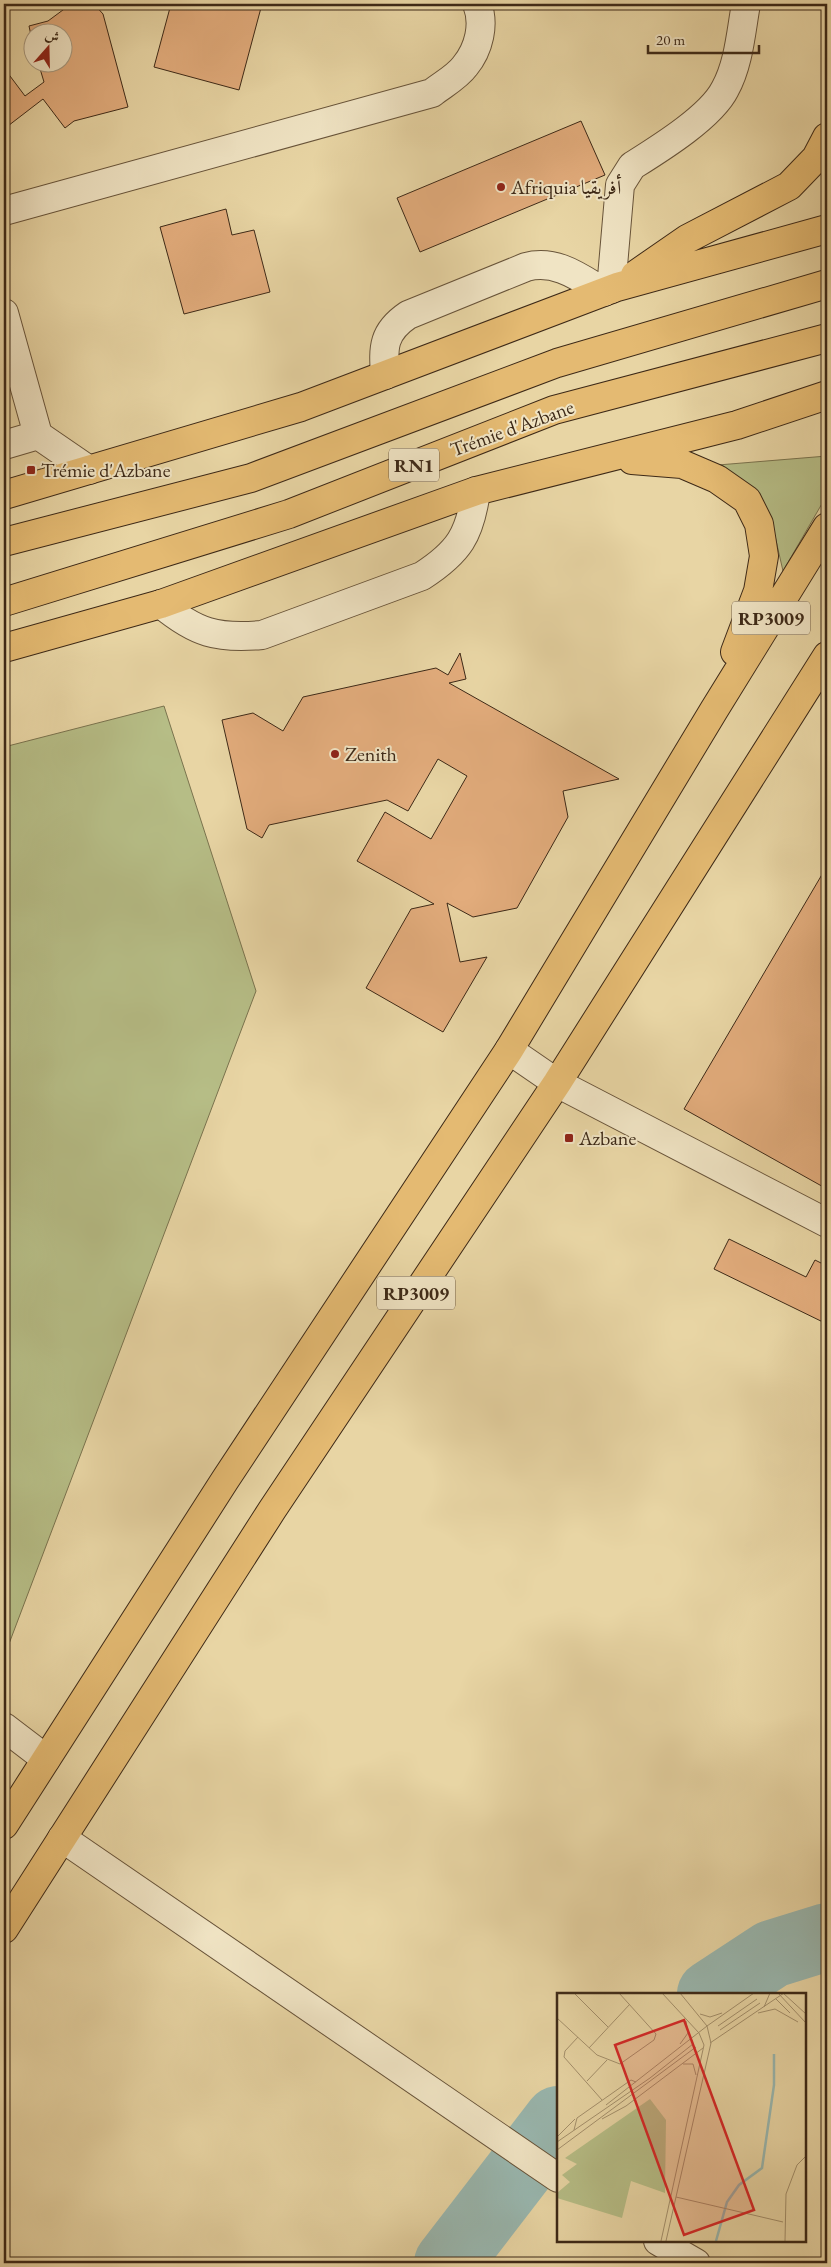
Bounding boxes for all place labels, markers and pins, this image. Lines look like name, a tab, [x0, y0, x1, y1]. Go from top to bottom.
place label: Afriquia أفريقيا	[510, 173, 622, 200]
marker: Afriquia أفريقيا	[495, 181, 507, 193]
place label: Trémie d'Azbane	[41, 457, 171, 483]
marker: Trémie d'Azbane	[25, 464, 37, 476]
place label: Zenith	[345, 741, 397, 767]
marker: Zenith	[329, 748, 341, 760]
place label: Azbane	[578, 1125, 636, 1151]
marker: Azbane	[563, 1132, 575, 1144]

